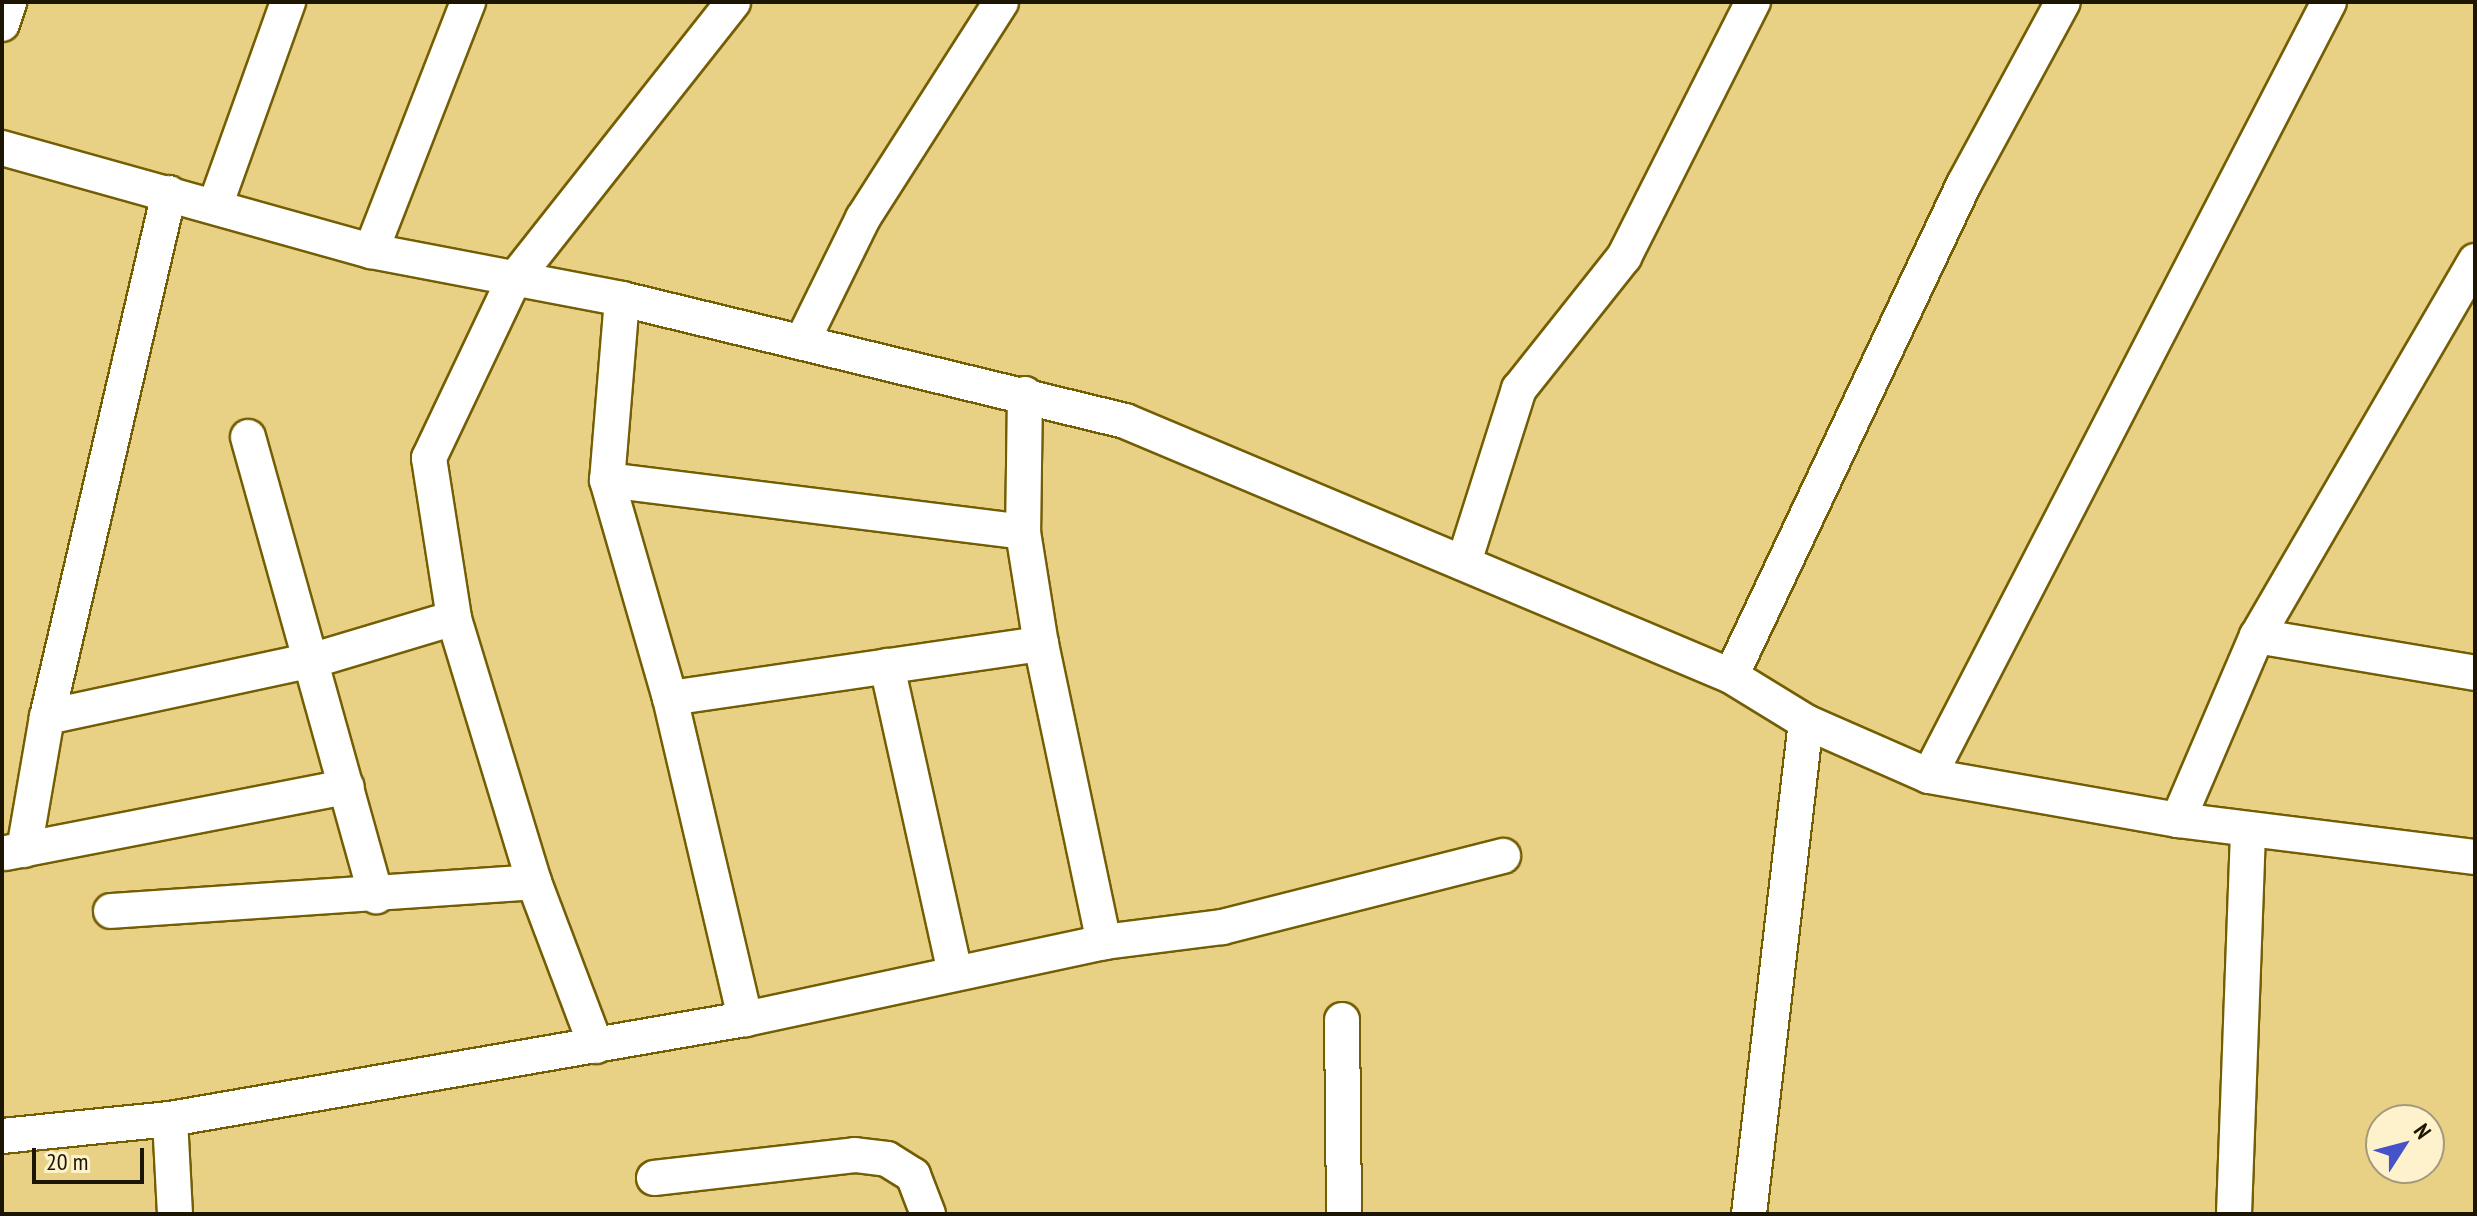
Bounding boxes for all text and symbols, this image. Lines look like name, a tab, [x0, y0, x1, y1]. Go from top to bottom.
north arrow	[2365, 1104, 2445, 1184]
text: N	[2408, 1118, 2438, 1144]
scale bar	[36, 1132, 148, 1182]
text: 20 m	[46, 1146, 88, 1177]

